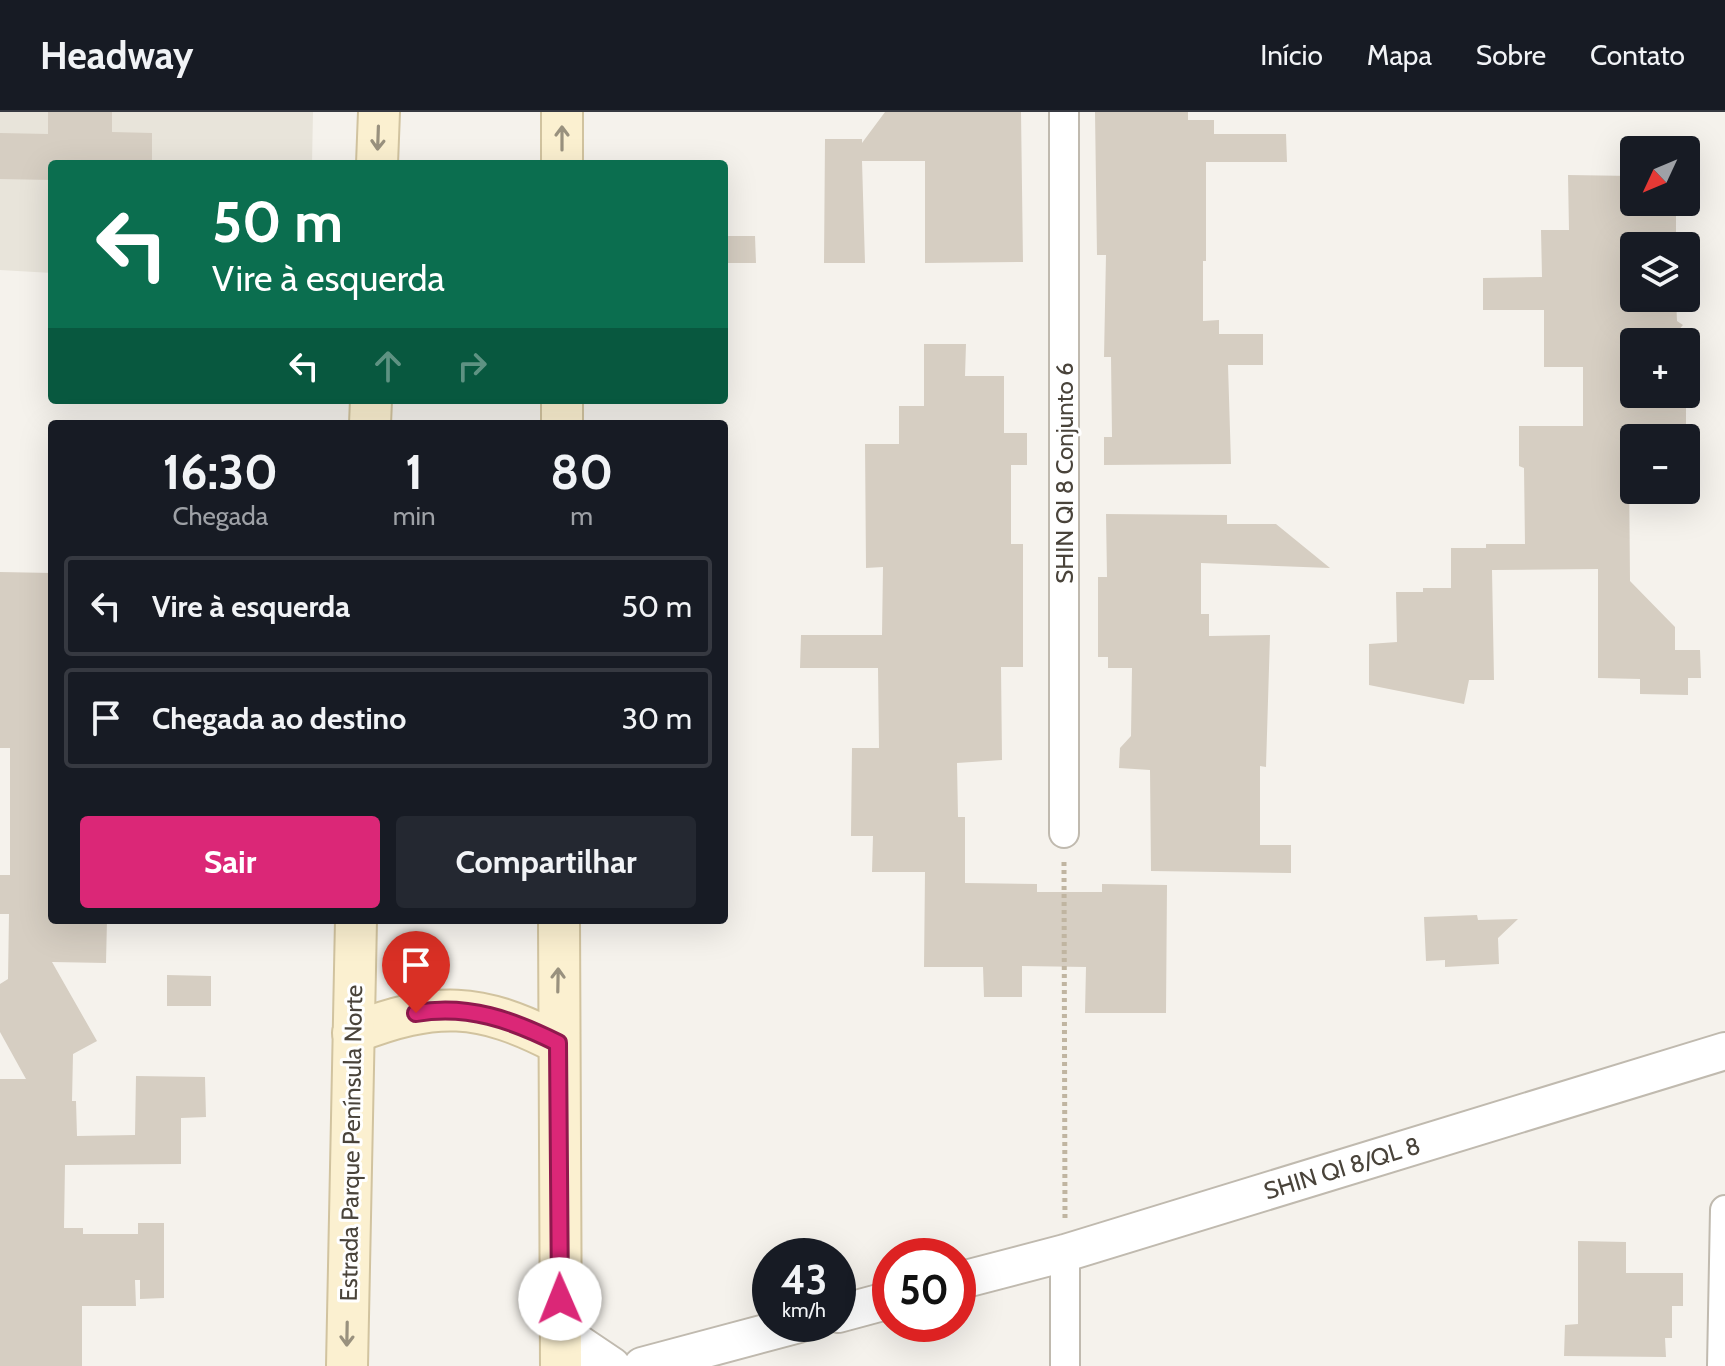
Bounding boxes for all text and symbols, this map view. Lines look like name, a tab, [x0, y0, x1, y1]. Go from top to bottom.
text: Headway	[40, 32, 193, 79]
text: Início	[1260, 38, 1323, 72]
text: Mapa	[1367, 38, 1432, 72]
text: Sobre	[1476, 38, 1546, 72]
text: Contato	[1590, 38, 1685, 72]
one-way arrow	[370, 124, 386, 151]
one-way arrow	[554, 125, 570, 152]
north arrow	[1620, 136, 1700, 216]
map controls	[1620, 136, 1700, 504]
text: 50 m	[212, 188, 343, 256]
icon: left	[80, 192, 184, 296]
button: layers	[1620, 232, 1700, 312]
text: Vire à esquerda	[212, 256, 445, 300]
button: +	[1620, 328, 1700, 408]
icon: left	[282, 344, 326, 388]
icon: ahead	[366, 344, 410, 388]
icon: right	[450, 344, 494, 388]
street label: SHIN QI 8 Conjunto 6	[1050, 362, 1079, 584]
button: −	[1620, 424, 1700, 504]
text: 16:30	[163, 443, 278, 501]
text: 1	[405, 443, 423, 501]
text: 80	[550, 443, 613, 501]
text: Chegada	[172, 500, 268, 532]
text: min	[393, 500, 436, 532]
text: m	[570, 500, 593, 532]
icon: left	[84, 584, 128, 628]
text: Vire à esquerda	[152, 588, 350, 625]
text: 50 m	[622, 588, 692, 625]
icon: arrive	[84, 696, 128, 740]
text: Chegada ao destino	[152, 700, 406, 737]
text: 30 m	[622, 700, 692, 737]
button: Sair	[80, 816, 380, 908]
button: Compartilhar	[396, 816, 696, 908]
pin	[382, 931, 450, 1013]
icon: arrive	[394, 943, 438, 987]
one-way arrow	[550, 967, 566, 994]
street label: Estrada Parque Península Norte	[334, 984, 368, 1302]
street label: SHIN QI 8/QL 8	[1260, 1130, 1424, 1206]
speed limit sign: 50	[872, 1238, 976, 1342]
text: 43	[781, 1255, 827, 1304]
position arrow	[518, 1257, 602, 1341]
text: km/h	[782, 1298, 826, 1322]
one-way arrow	[340, 1320, 355, 1347]

